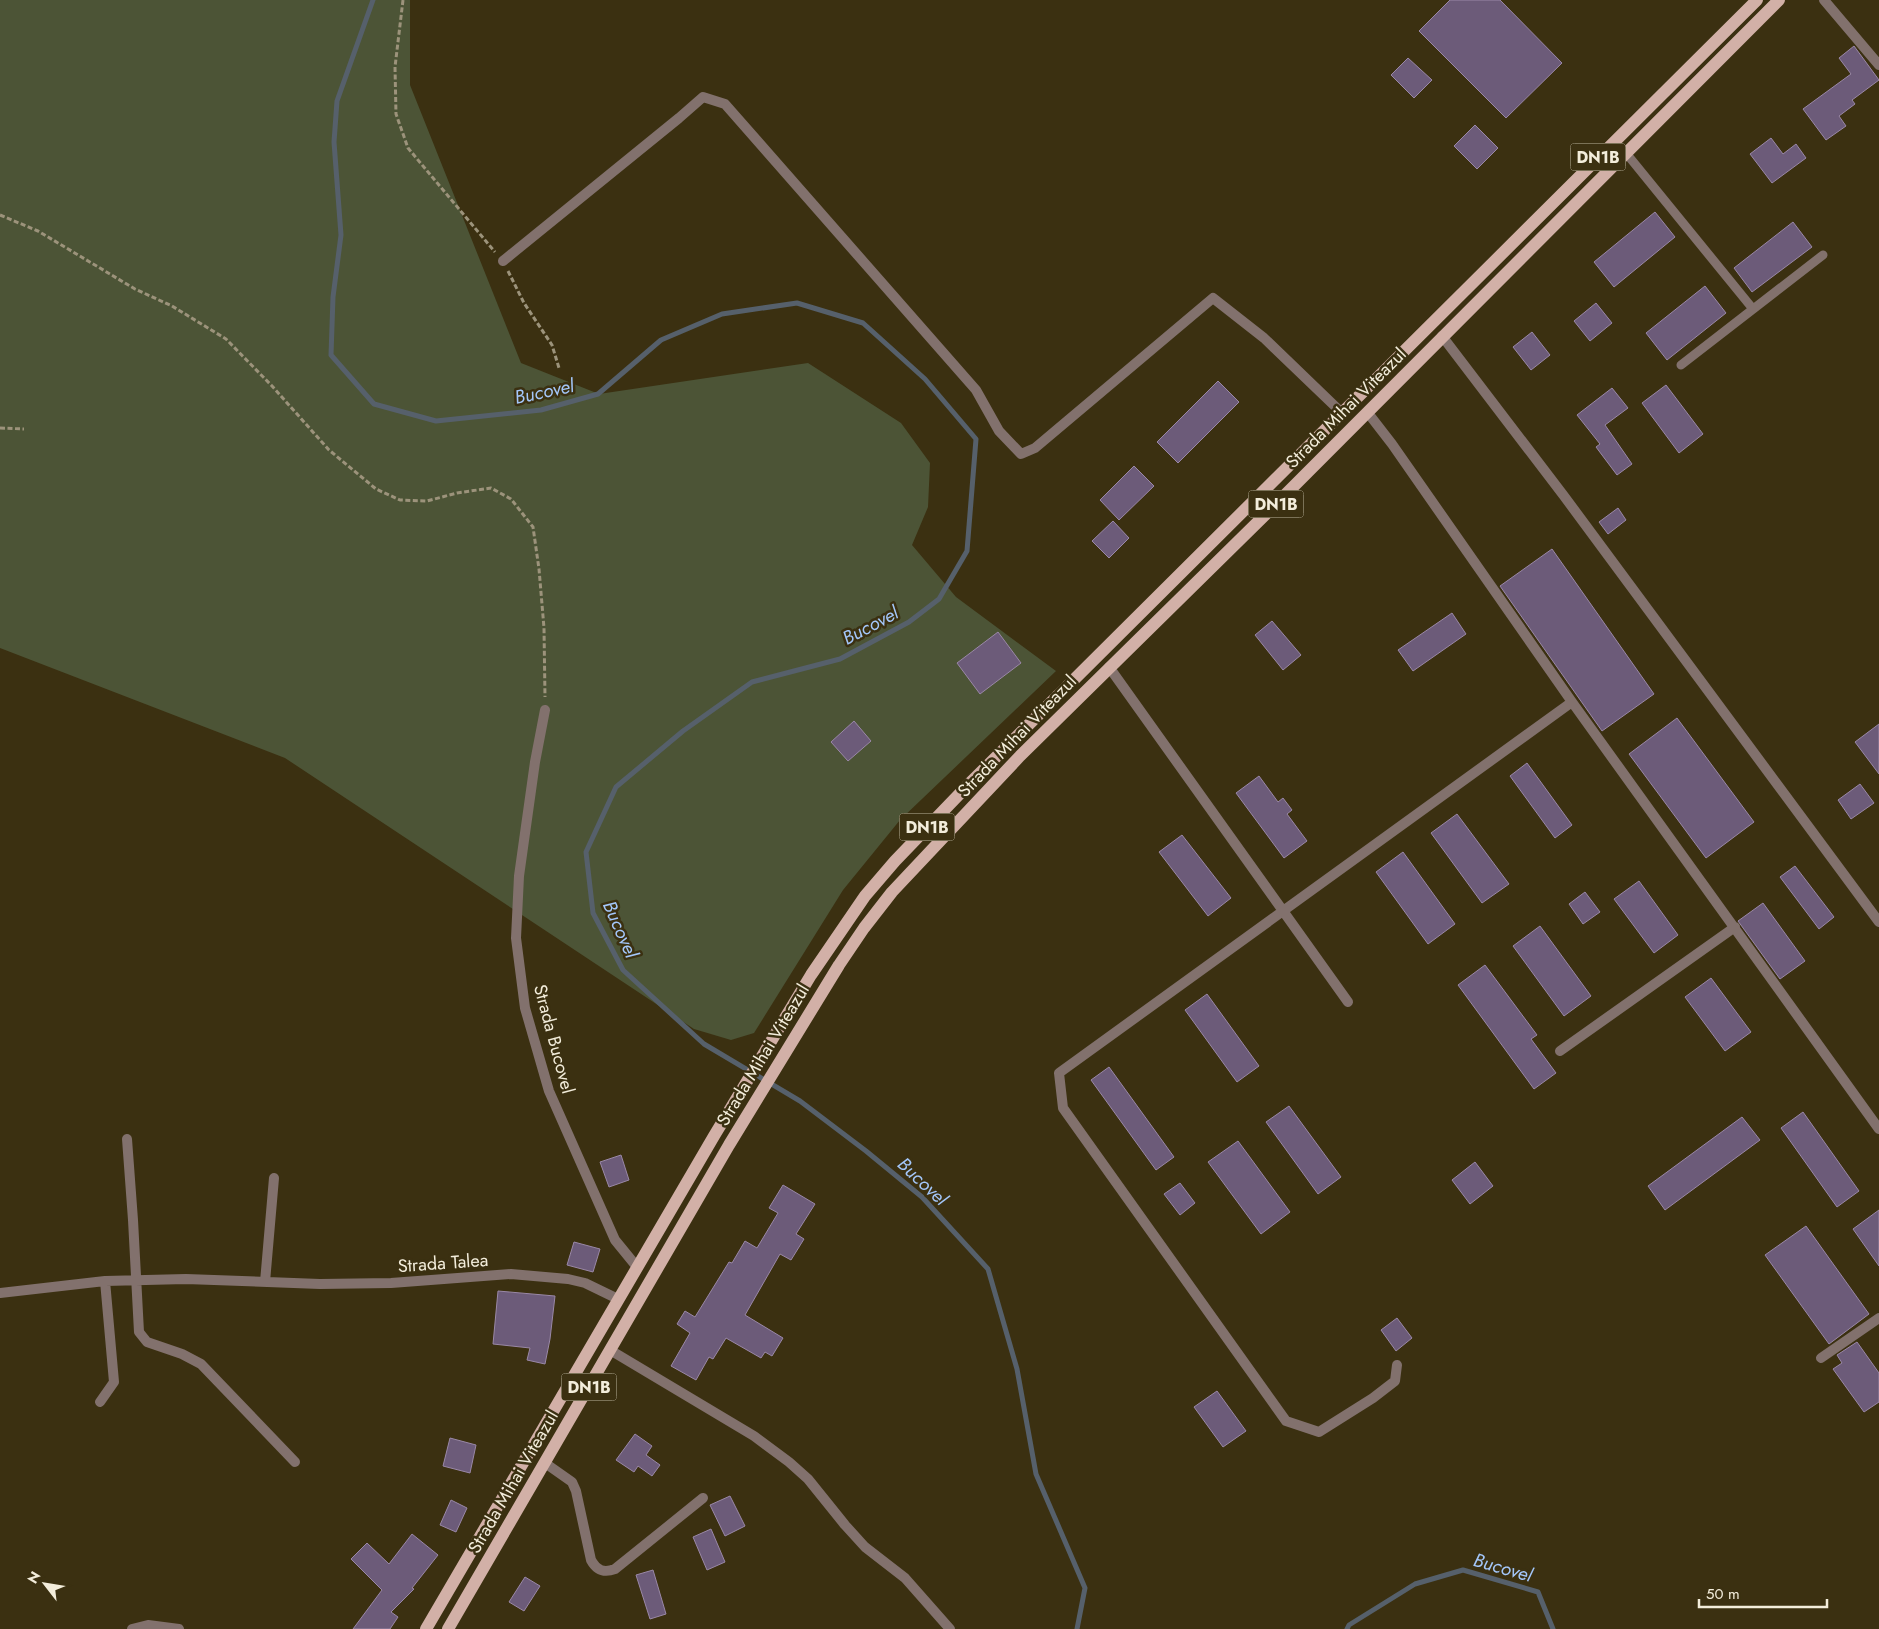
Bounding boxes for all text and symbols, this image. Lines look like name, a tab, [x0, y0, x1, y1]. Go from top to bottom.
road number: DN1B	[1570, 144, 1626, 170]
street label: Strada Mihai Viteazul	[1280, 342, 1412, 474]
water label: Bucovel	[512, 372, 577, 411]
road number: DN1B	[1248, 490, 1304, 518]
water label: Bucovel	[837, 599, 904, 651]
street label: Strada Mihai Viteazul	[952, 669, 1082, 803]
road number: DN1B	[900, 814, 954, 840]
water label: Bucovel	[596, 896, 645, 963]
street label: Strada Mihai Viteazul	[710, 979, 816, 1131]
street label: Strada Bucovel	[527, 982, 581, 1096]
water label: Bucovel	[891, 1151, 954, 1212]
street label: Strada Talea	[397, 1247, 489, 1279]
road number: DN1B	[562, 1374, 616, 1400]
street label: Strada Mihai Viteazul	[461, 1406, 565, 1558]
water label: Bucovel	[1470, 1546, 1536, 1589]
north arrow	[20, 1559, 70, 1609]
text: N	[22, 1567, 45, 1587]
scale bar	[1699, 1576, 1826, 1608]
text: 50 m	[1706, 1583, 1740, 1605]

